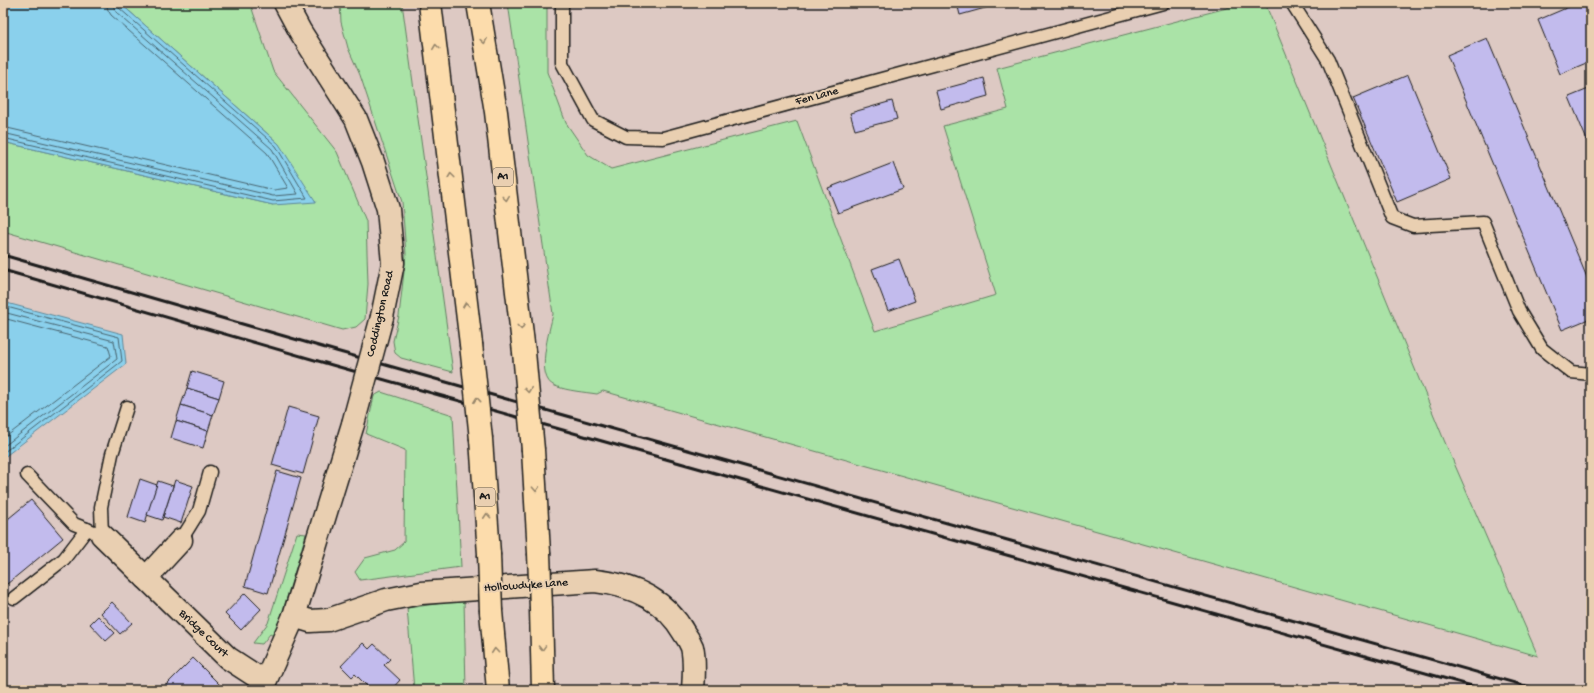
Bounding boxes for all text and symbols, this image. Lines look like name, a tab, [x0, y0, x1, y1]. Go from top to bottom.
one-way arrow	[479, 38, 488, 45]
one-way arrow	[431, 44, 440, 50]
street label: Fen Lane	[793, 84, 841, 110]
road number: A1	[493, 168, 513, 186]
one-way arrow	[447, 173, 456, 179]
one-way arrow	[501, 195, 510, 201]
street label: Coddington Road	[364, 269, 398, 358]
one-way arrow	[462, 302, 471, 308]
one-way arrow	[516, 324, 525, 330]
one-way arrow	[523, 387, 532, 393]
one-way arrow	[473, 397, 482, 403]
one-way arrow	[531, 486, 540, 492]
road number: A1	[475, 488, 495, 506]
one-way arrow	[482, 513, 491, 519]
street label: Hollowdyke Lane	[484, 576, 569, 596]
street label: Bridge Court	[175, 606, 231, 662]
one-way arrow	[538, 645, 546, 651]
one-way arrow	[490, 648, 499, 654]

